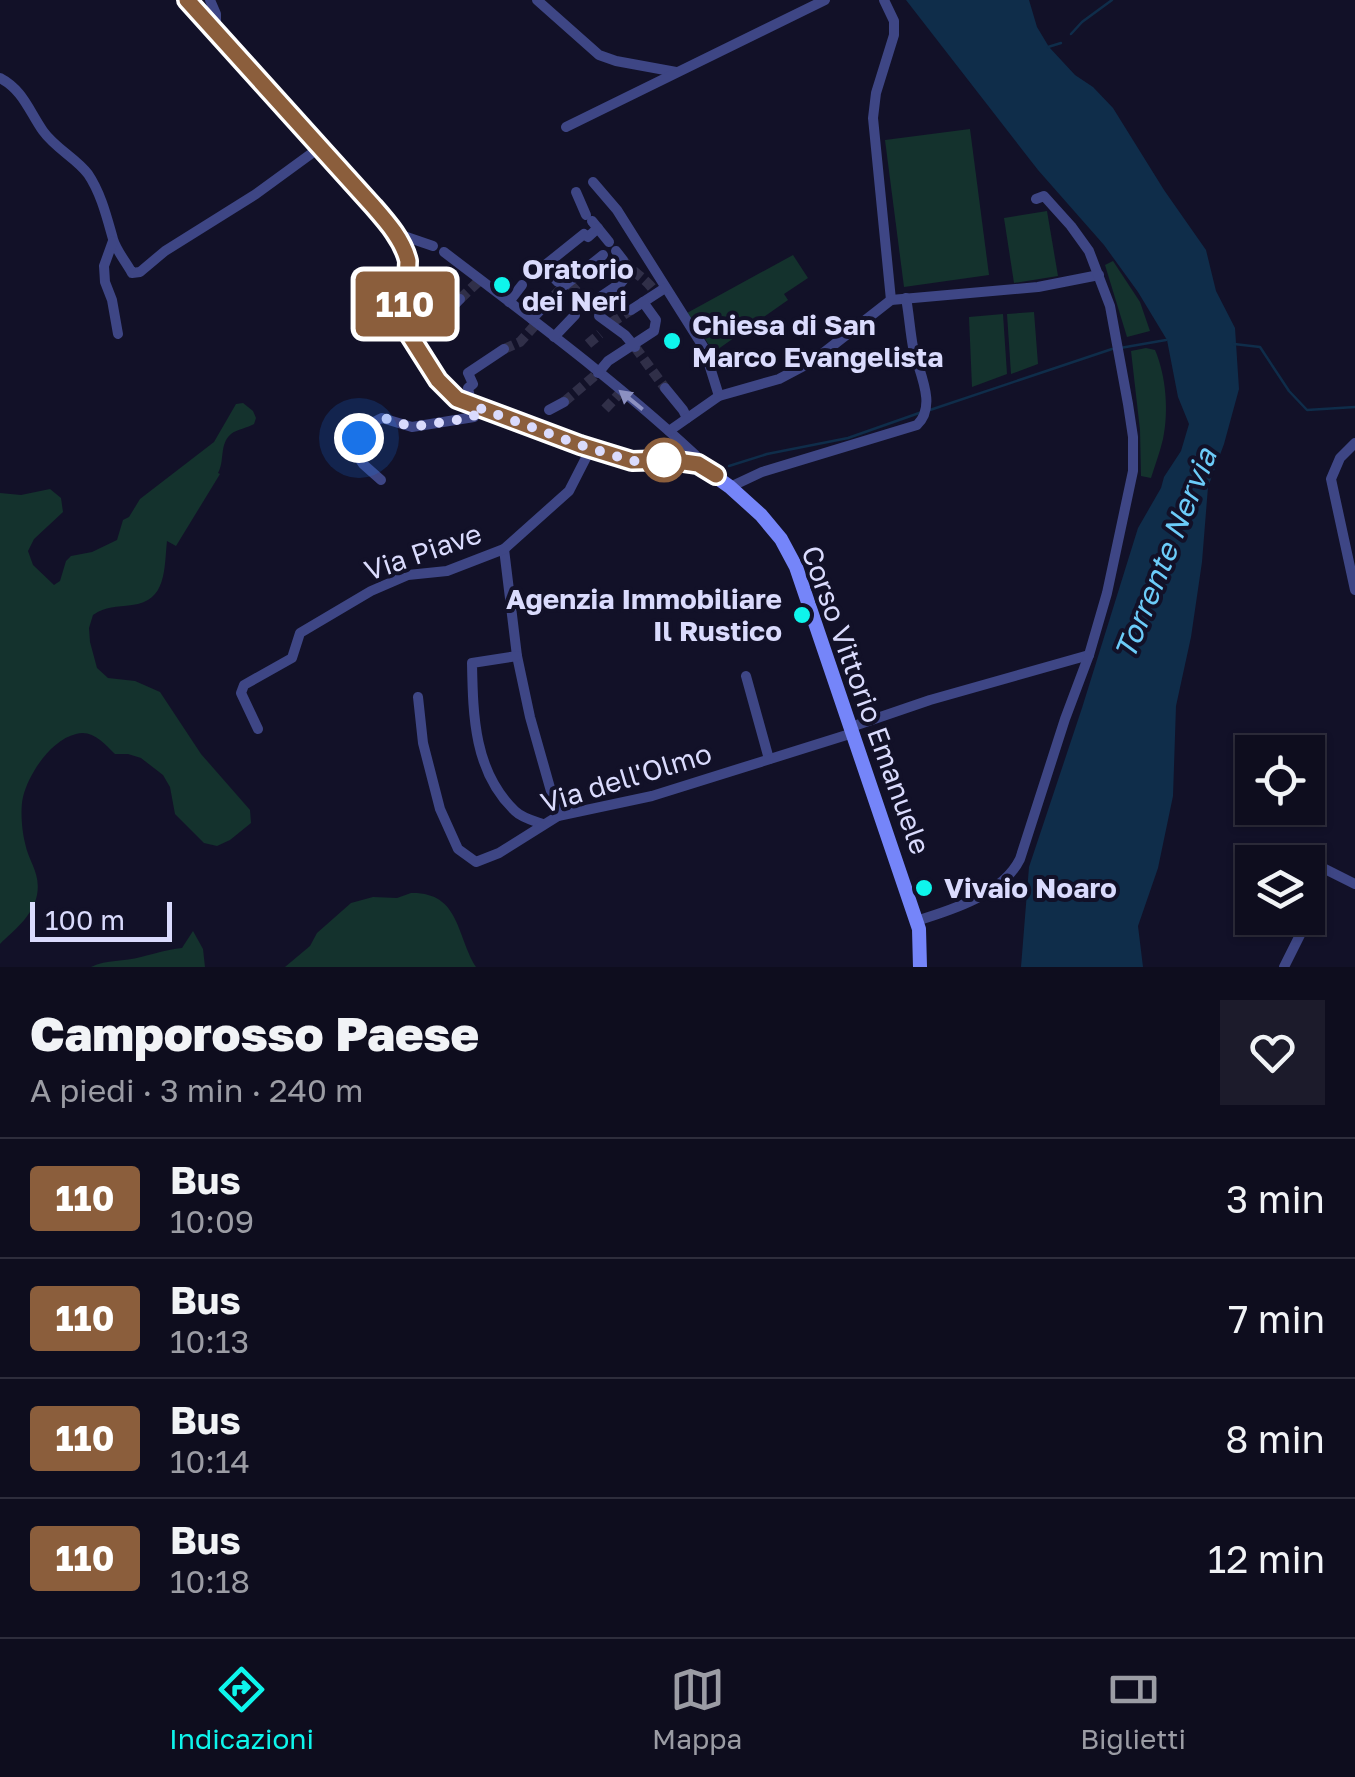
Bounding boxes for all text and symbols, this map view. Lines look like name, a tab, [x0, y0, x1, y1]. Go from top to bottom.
place label: Oratorio dei Neri	[522, 252, 634, 317]
line badge: 110	[348, 272, 462, 336]
marker: Oratorio dei Neri	[491, 274, 513, 296]
text: 110	[376, 283, 434, 325]
place label: Chiesa di San Marco Evangelista	[692, 308, 944, 373]
marker: Chiesa di San Marco Evangelista	[661, 330, 683, 352]
one-way arrow	[619, 390, 644, 411]
your location	[334, 413, 384, 463]
unlabelled marker	[643, 439, 685, 481]
water label: Torrente Nervia	[1106, 442, 1224, 664]
street label: Via Piave	[360, 516, 486, 587]
street label: Corso Vittorio Emanuele	[795, 541, 938, 859]
place label: Agenzia Immobiliare Il Rustico	[506, 582, 782, 647]
marker: Agenzia Immobiliare Il Rustico	[791, 604, 813, 626]
map controls	[1235, 735, 1325, 935]
button: locate	[1235, 735, 1325, 825]
street label: Via dell'Olmo	[537, 736, 715, 819]
button: layers	[1235, 845, 1325, 935]
place label: Vivaio Noaro	[944, 871, 1117, 904]
marker: Vivaio Noaro	[913, 877, 935, 899]
scale bar	[30, 897, 172, 941]
text: 100 m	[45, 903, 125, 936]
button: heart	[1220, 1000, 1325, 1105]
text: Camporosso Paese	[30, 1004, 479, 1062]
text: A piedi · 3 min · 240 m	[30, 1071, 363, 1109]
text: Bus	[170, 1157, 241, 1202]
text: 3 min	[1226, 1176, 1325, 1221]
text: 110	[56, 1177, 114, 1219]
text: 10:09	[170, 1202, 254, 1240]
text: Bus	[170, 1277, 241, 1322]
text: 7 min	[1228, 1296, 1325, 1341]
text: 110	[56, 1297, 114, 1339]
text: 10:13	[170, 1322, 249, 1360]
text: Bus	[170, 1397, 241, 1442]
text: 8 min	[1225, 1416, 1325, 1461]
text: 110	[56, 1417, 114, 1459]
text: 10:14	[170, 1442, 250, 1480]
text: Bus	[170, 1517, 241, 1562]
text: 12 min	[1208, 1536, 1325, 1581]
text: 110	[56, 1537, 114, 1579]
text: 10:18	[170, 1562, 250, 1600]
tab: Indicazioni	[169, 1662, 314, 1755]
tab: Mappa	[652, 1662, 742, 1755]
tab: Biglietti	[1080, 1662, 1186, 1755]

